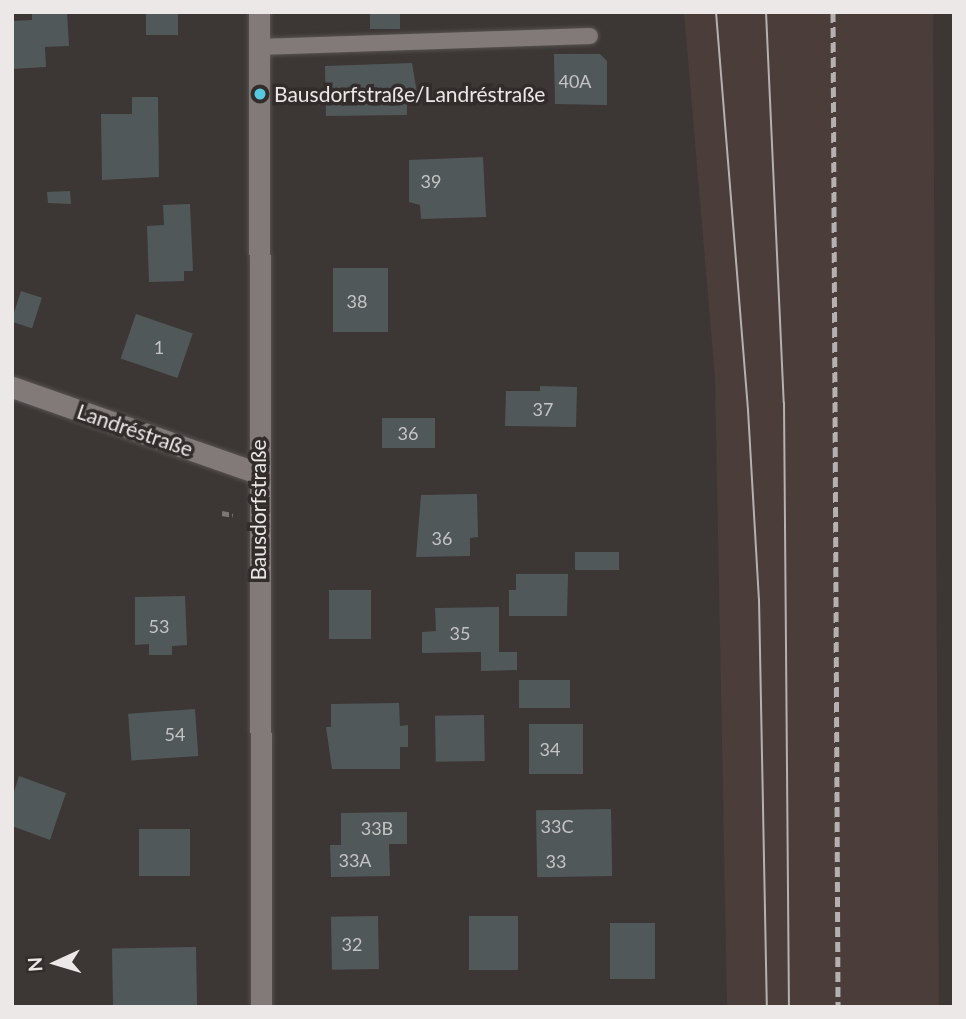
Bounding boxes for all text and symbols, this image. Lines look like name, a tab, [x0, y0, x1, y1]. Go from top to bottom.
house number: 40A	[558, 70, 592, 92]
place label: Bausdorfstraße/Landréstraße	[274, 81, 545, 107]
marker: Bausdorfstraße/Landréstraße	[252, 86, 268, 102]
house number: 39	[421, 170, 441, 192]
house number: 38	[347, 290, 367, 312]
house number: 1	[154, 336, 164, 358]
street label: Landréstraße	[74, 398, 196, 462]
house number: 37	[533, 398, 553, 420]
house number: 36	[398, 422, 418, 444]
street label: Bausdorfstraße	[245, 439, 271, 581]
house number: 36	[432, 527, 452, 549]
house number: 53	[149, 615, 169, 637]
house number: 35	[450, 622, 470, 644]
house number: 54	[165, 723, 185, 745]
house number: 34	[540, 738, 560, 760]
house number: 33C	[541, 815, 573, 837]
house number: 33B	[361, 817, 393, 839]
house number: 33A	[338, 849, 372, 871]
house number: 33	[546, 850, 566, 872]
north arrow	[21, 928, 91, 998]
house number: 32	[342, 933, 362, 955]
text: N	[23, 956, 47, 973]

